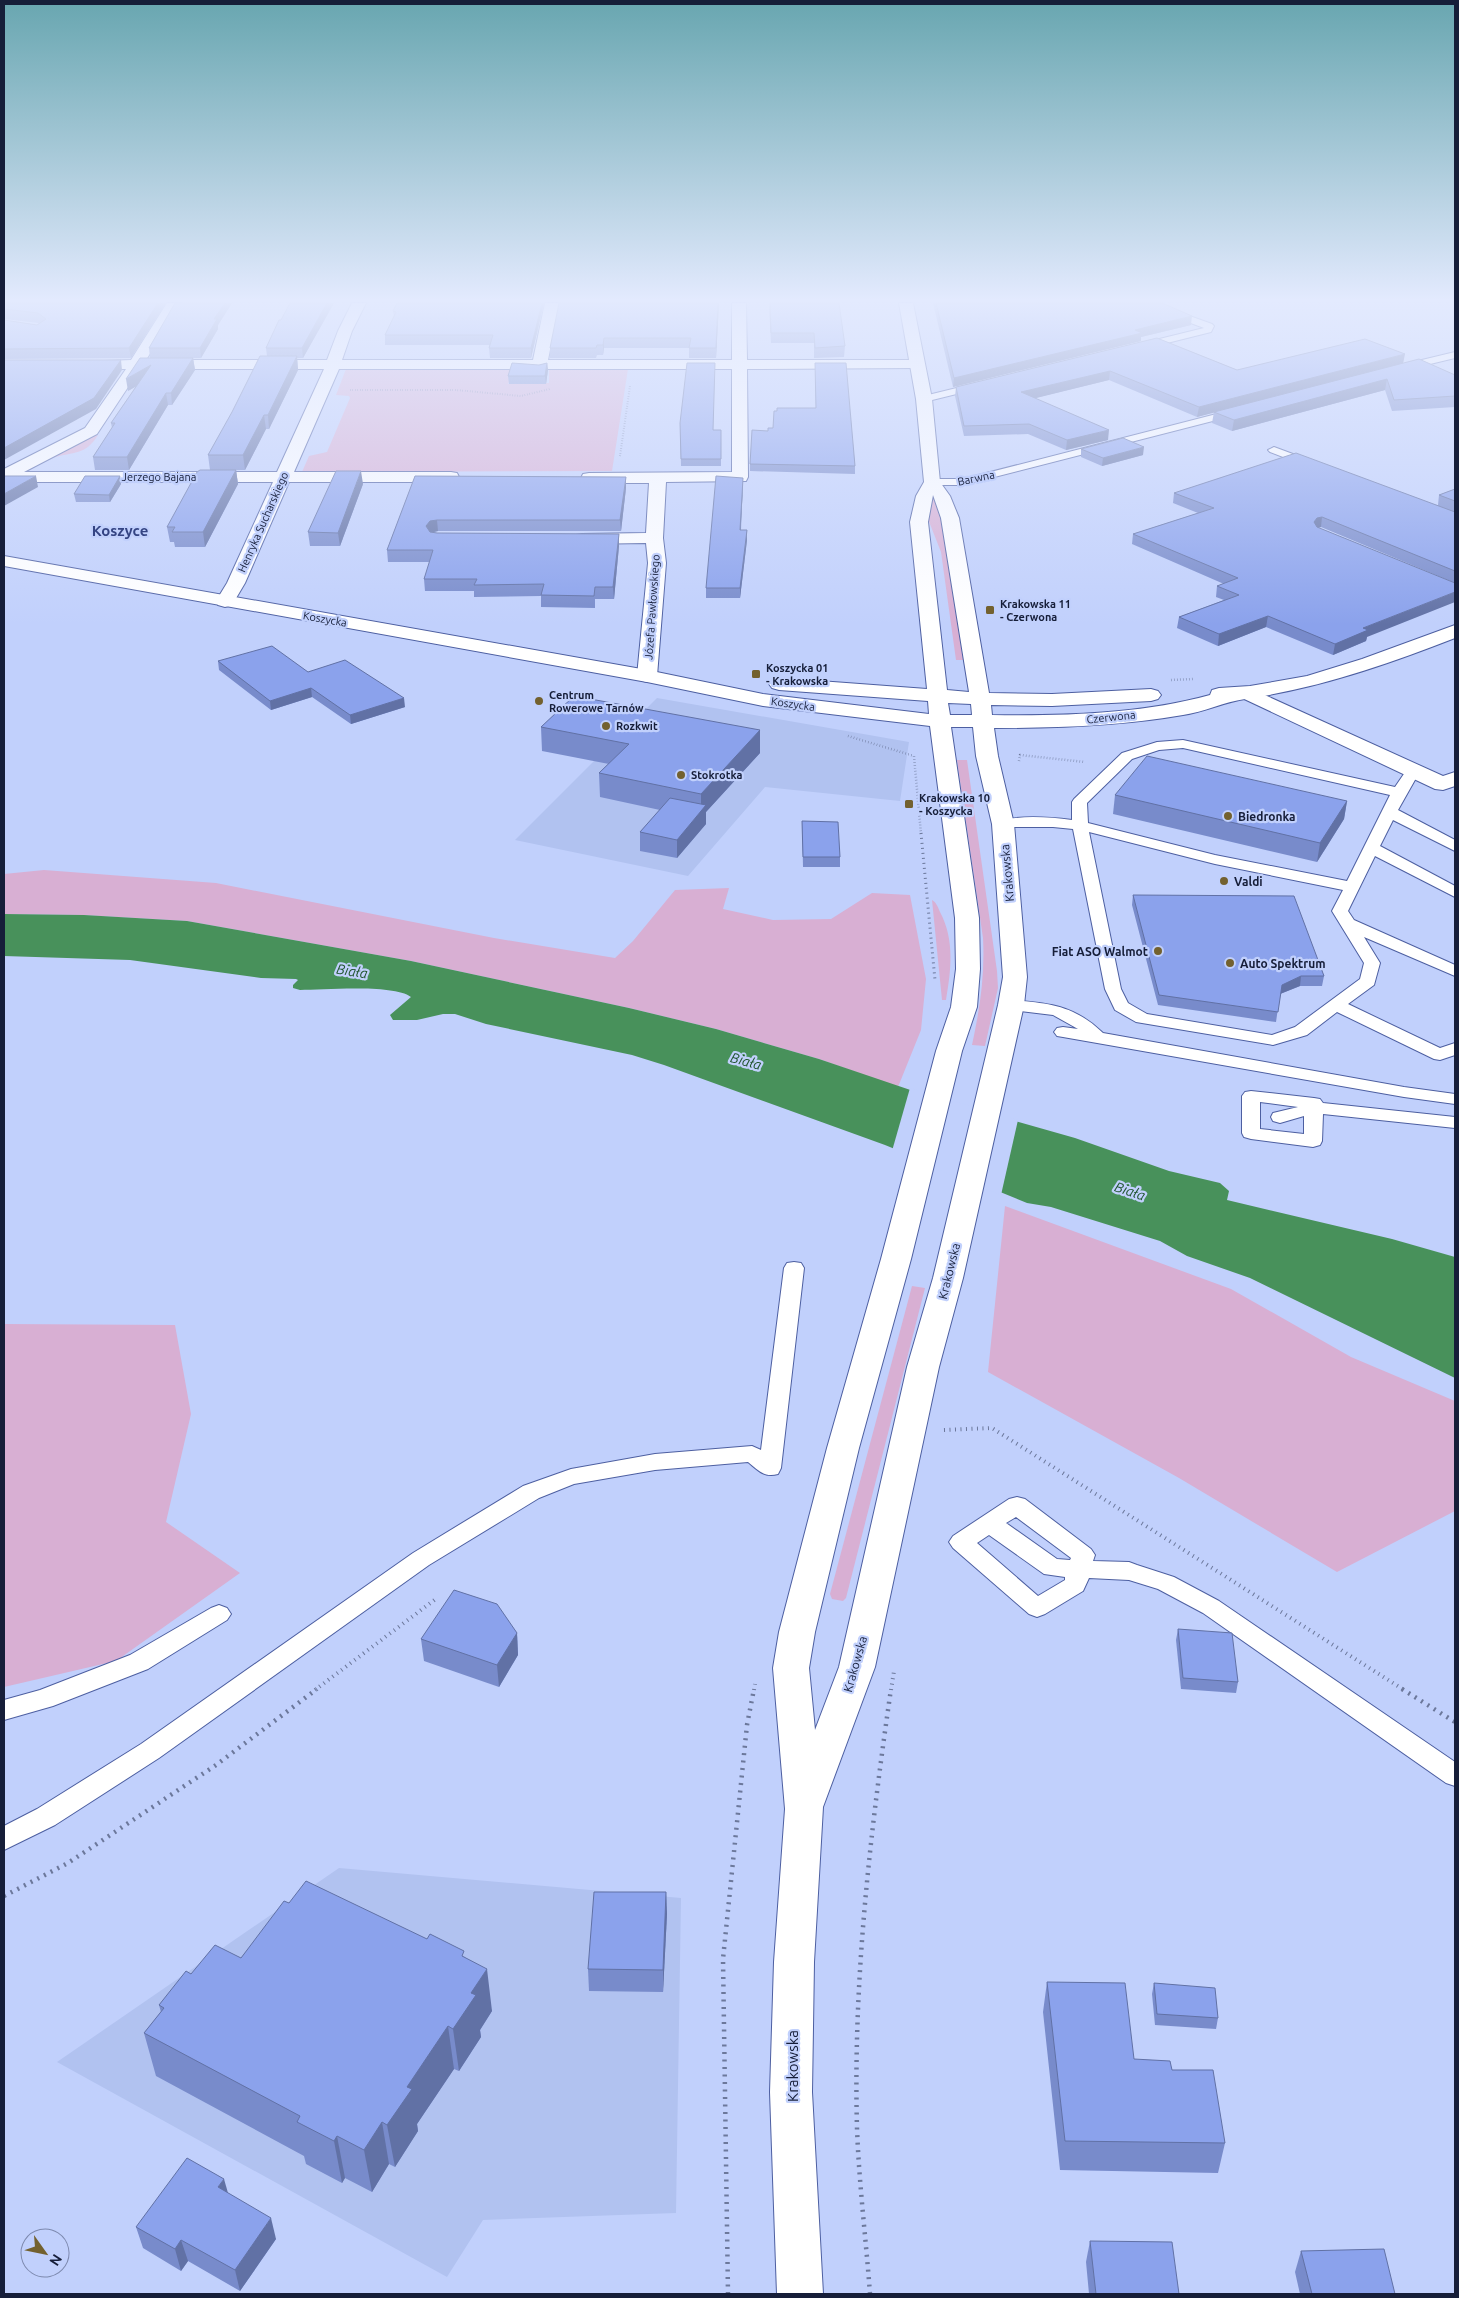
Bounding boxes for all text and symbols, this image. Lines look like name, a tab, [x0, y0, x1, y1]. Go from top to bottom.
street label: Barwna	[956, 468, 996, 488]
street label: Henryka Sucharskiego	[235, 470, 291, 574]
street label: Jerzego Bajana	[122, 471, 196, 483]
district label: Koszyce	[92, 522, 148, 539]
street label: Józefa Pawłowskiego	[642, 554, 662, 660]
place label: Krakowska 11 - Czerwona	[1000, 598, 1071, 623]
marker: Krakowska 11 - Czerwona	[984, 604, 996, 616]
street label: Koszycka	[302, 609, 348, 629]
place label: Koszycka 01 - Krakowska	[766, 662, 828, 687]
marker: Koszycka 01 - Krakowska	[750, 668, 762, 680]
place label: Centrum Rowerowe Tarnów	[549, 689, 644, 714]
marker: Centrum Rowerowe Tarnów	[533, 695, 545, 707]
street label: Koszycka	[770, 695, 816, 713]
street label: Czerwona	[1086, 708, 1136, 726]
marker: Rozkwit	[600, 720, 612, 732]
place label: Rozkwit	[616, 720, 658, 732]
marker: Stokrotka	[675, 769, 687, 781]
place label: Stokrotka	[691, 769, 742, 781]
place label: Krakowska 10 - Koszycka	[919, 792, 990, 817]
marker: Krakowska 10 - Koszycka	[903, 798, 915, 810]
marker: Biedronka	[1222, 810, 1234, 822]
place label: Biedronka	[1238, 810, 1296, 823]
street label: Krakowska	[998, 844, 1016, 902]
marker: Valdi	[1218, 875, 1230, 887]
place label: Valdi	[1234, 875, 1263, 888]
place label: Fiat ASO Walmot	[1052, 945, 1148, 958]
marker: Fiat ASO Walmot	[1152, 945, 1164, 957]
marker: Auto Spektrum	[1224, 957, 1236, 969]
place label: Auto Spektrum	[1240, 957, 1326, 970]
water label: Biała	[335, 961, 369, 981]
water label: Biała	[729, 1049, 764, 1073]
water label: Biała	[1113, 1178, 1148, 1204]
street label: Krakowska	[936, 1241, 962, 1301]
street label: Krakowska	[841, 1635, 869, 1693]
street label: Krakowska	[784, 2030, 801, 2102]
north arrow	[20, 2228, 70, 2278]
text: N	[46, 2251, 65, 2269]

